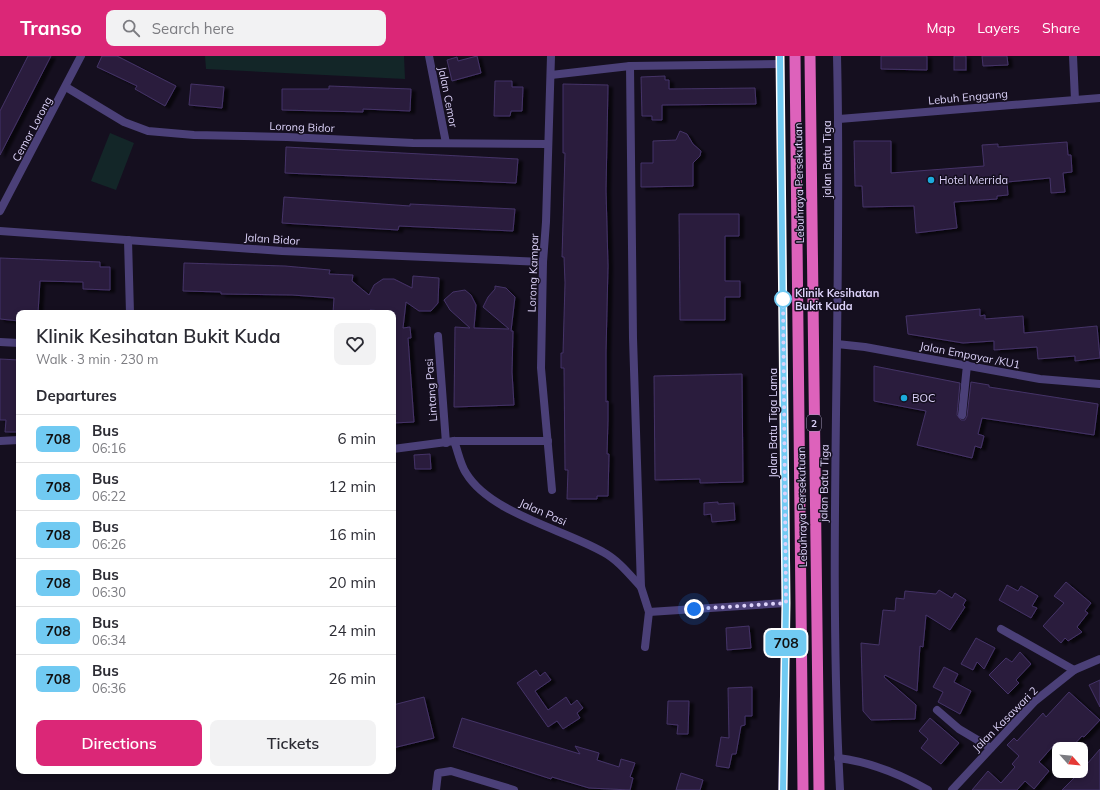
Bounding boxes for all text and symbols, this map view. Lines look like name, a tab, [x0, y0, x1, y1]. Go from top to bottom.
search box	[106, 10, 386, 46]
text: Transo	[20, 16, 82, 40]
icon: search	[120, 17, 142, 39]
text: Search here	[152, 19, 234, 38]
text: Map	[926, 19, 955, 37]
text: Layers	[977, 19, 1020, 37]
text: Share	[1042, 19, 1080, 37]
street label: Jalan Cemor	[435, 65, 461, 129]
street label: Lebuh Enggang	[928, 87, 1008, 107]
street label: Cemor Lorong	[9, 94, 55, 164]
street label: Lorong Bidor	[269, 119, 335, 135]
street label: jalan Batu Tiga	[820, 120, 834, 199]
street label: Lebuhraya Persekutuan	[791, 123, 807, 243]
place label: Hotel Merrida	[939, 173, 1008, 187]
marker: Hotel Merrida	[926, 175, 936, 185]
street label: Jalan Bidor	[244, 230, 300, 248]
street label: Lorong Kampar	[525, 233, 541, 313]
place label: Klinik Kesihatan Bukit Kuda	[795, 286, 879, 313]
marker: Klinik Kesihatan Bukit Kuda	[774, 290, 792, 308]
button: heart	[334, 323, 376, 365]
text: Klinik Kesihatan Bukit Kuda	[36, 324, 281, 348]
street label: Jalan Empayar /KU1	[919, 338, 1021, 372]
text: Walk · 3 min · 230 m	[36, 351, 158, 367]
street label: Lintang Pasi	[422, 358, 440, 422]
street label: Jalan Batu Tiga Lama	[766, 368, 780, 478]
text: Departures	[36, 386, 117, 405]
place label: BOC	[912, 391, 936, 405]
marker: BOC	[899, 393, 909, 403]
road number: 2	[807, 415, 821, 431]
text: Bus	[92, 421, 119, 440]
text: 6 min	[338, 429, 376, 448]
text: 708	[45, 430, 71, 448]
text: 06:16	[92, 440, 126, 456]
street label: jalan Batu Tiga	[816, 444, 832, 523]
street label: Lebuhraya Persekutuan	[794, 447, 810, 567]
text: Bus	[92, 469, 119, 488]
text: 12 min	[329, 477, 376, 496]
text: 708	[45, 478, 71, 496]
text: 06:22	[92, 488, 126, 504]
street label: Jalan Pasi	[517, 495, 569, 529]
text: Bus	[92, 517, 119, 536]
text: 16 min	[329, 525, 376, 544]
text: 708	[45, 526, 71, 544]
text: 06:26	[92, 536, 126, 552]
text: Bus	[92, 565, 119, 584]
text: 20 min	[329, 573, 376, 592]
text: 708	[45, 574, 71, 592]
text: 06:30	[92, 584, 126, 600]
your location	[684, 599, 704, 619]
text: Bus	[92, 613, 119, 632]
text: 24 min	[329, 621, 376, 640]
text: 708	[45, 622, 71, 640]
line badge: 708	[763, 630, 809, 656]
text: 06:34	[92, 632, 126, 648]
text: 708	[773, 634, 799, 652]
text: Bus	[92, 661, 119, 680]
text: 26 min	[329, 669, 376, 688]
text: 708	[45, 670, 71, 688]
text: 06:36	[92, 680, 126, 696]
street label: Jalan Kasawari 2	[969, 683, 1041, 755]
button: Directions	[36, 720, 202, 766]
button: Tickets	[210, 720, 376, 766]
north arrow	[1052, 742, 1088, 778]
map controls	[1052, 742, 1088, 778]

